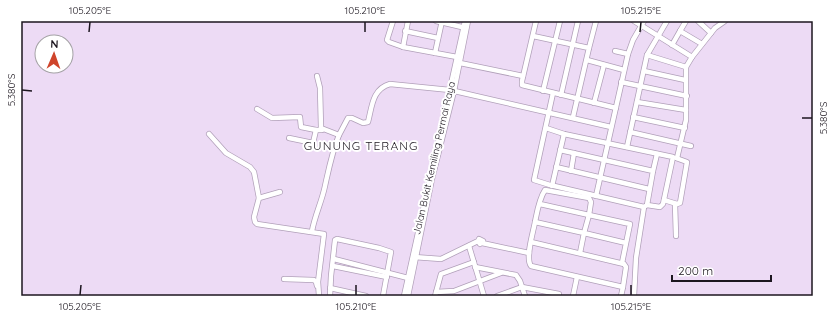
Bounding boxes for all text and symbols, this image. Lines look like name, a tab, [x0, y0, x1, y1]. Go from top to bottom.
text: 105.205°E	[69, 4, 112, 17]
text: 105.210°E	[345, 4, 386, 17]
text: 105.215°E	[621, 4, 661, 17]
north arrow	[34, 34, 74, 74]
text: N	[50, 37, 59, 51]
text: 5.380°S	[5, 73, 18, 106]
street label: Jalan Bukit Kemiling Permai Raya	[410, 80, 458, 236]
text: 5.380°S	[817, 101, 830, 134]
district label: GUNUNG TERANG	[304, 138, 418, 153]
scale bar	[672, 257, 771, 283]
text: 200 m	[678, 263, 713, 278]
text: 105.205°E	[59, 300, 102, 313]
text: 105.210°E	[336, 300, 377, 313]
text: 105.215°E	[611, 300, 651, 313]

